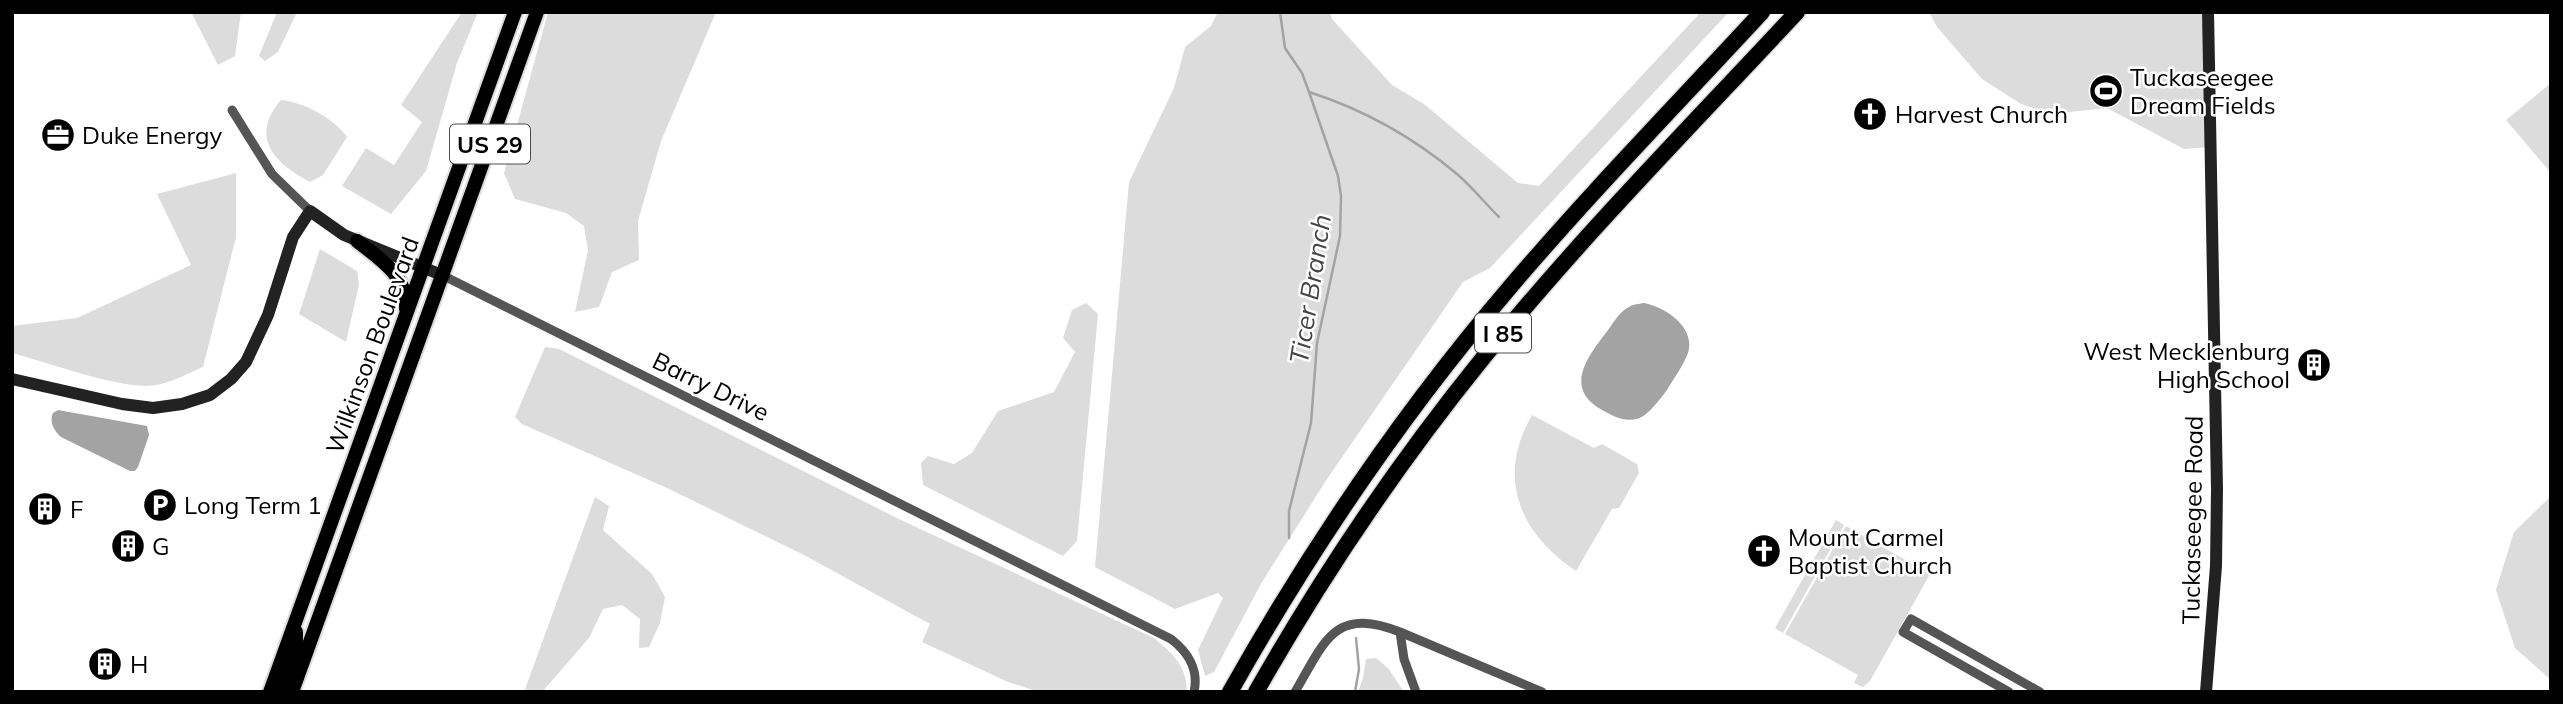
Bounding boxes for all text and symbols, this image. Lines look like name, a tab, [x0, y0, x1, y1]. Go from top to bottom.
place label: Tuckaseegee Dream Fields	[2130, 62, 2276, 120]
sports icon: Tuckaseegee Dream Fields	[2087, 72, 2125, 110]
church icon: Harvest Church	[1851, 95, 1889, 133]
place label: Harvest Church	[1895, 99, 2068, 129]
office icon: Duke Energy	[39, 116, 77, 154]
place label: Duke Energy	[82, 120, 222, 150]
road number: US 29	[450, 125, 530, 164]
water label: Ticer Branch	[1282, 212, 1338, 366]
street label: Wilkinson Boulevard	[319, 232, 425, 458]
road number: I 85	[1475, 314, 1531, 352]
place label: West Mecklenburg High School	[2083, 336, 2290, 394]
street label: Barry Drive	[648, 345, 774, 427]
building icon: West Mecklenburg High School	[2295, 346, 2333, 384]
street label: Tuckaseegee Road	[2175, 415, 2209, 625]
parking icon: Long Term 1	[141, 486, 179, 524]
building icon: F	[26, 490, 64, 528]
place label: Long Term 1	[184, 490, 322, 520]
place label: F	[70, 494, 84, 524]
place label: Mount Carmel Baptist Church	[1788, 522, 1952, 580]
building icon: G	[109, 527, 147, 565]
place label: G	[152, 531, 170, 561]
church icon: Mount Carmel Baptist Church	[1745, 532, 1783, 570]
building icon: H	[86, 645, 124, 683]
place label: H	[130, 649, 148, 679]

